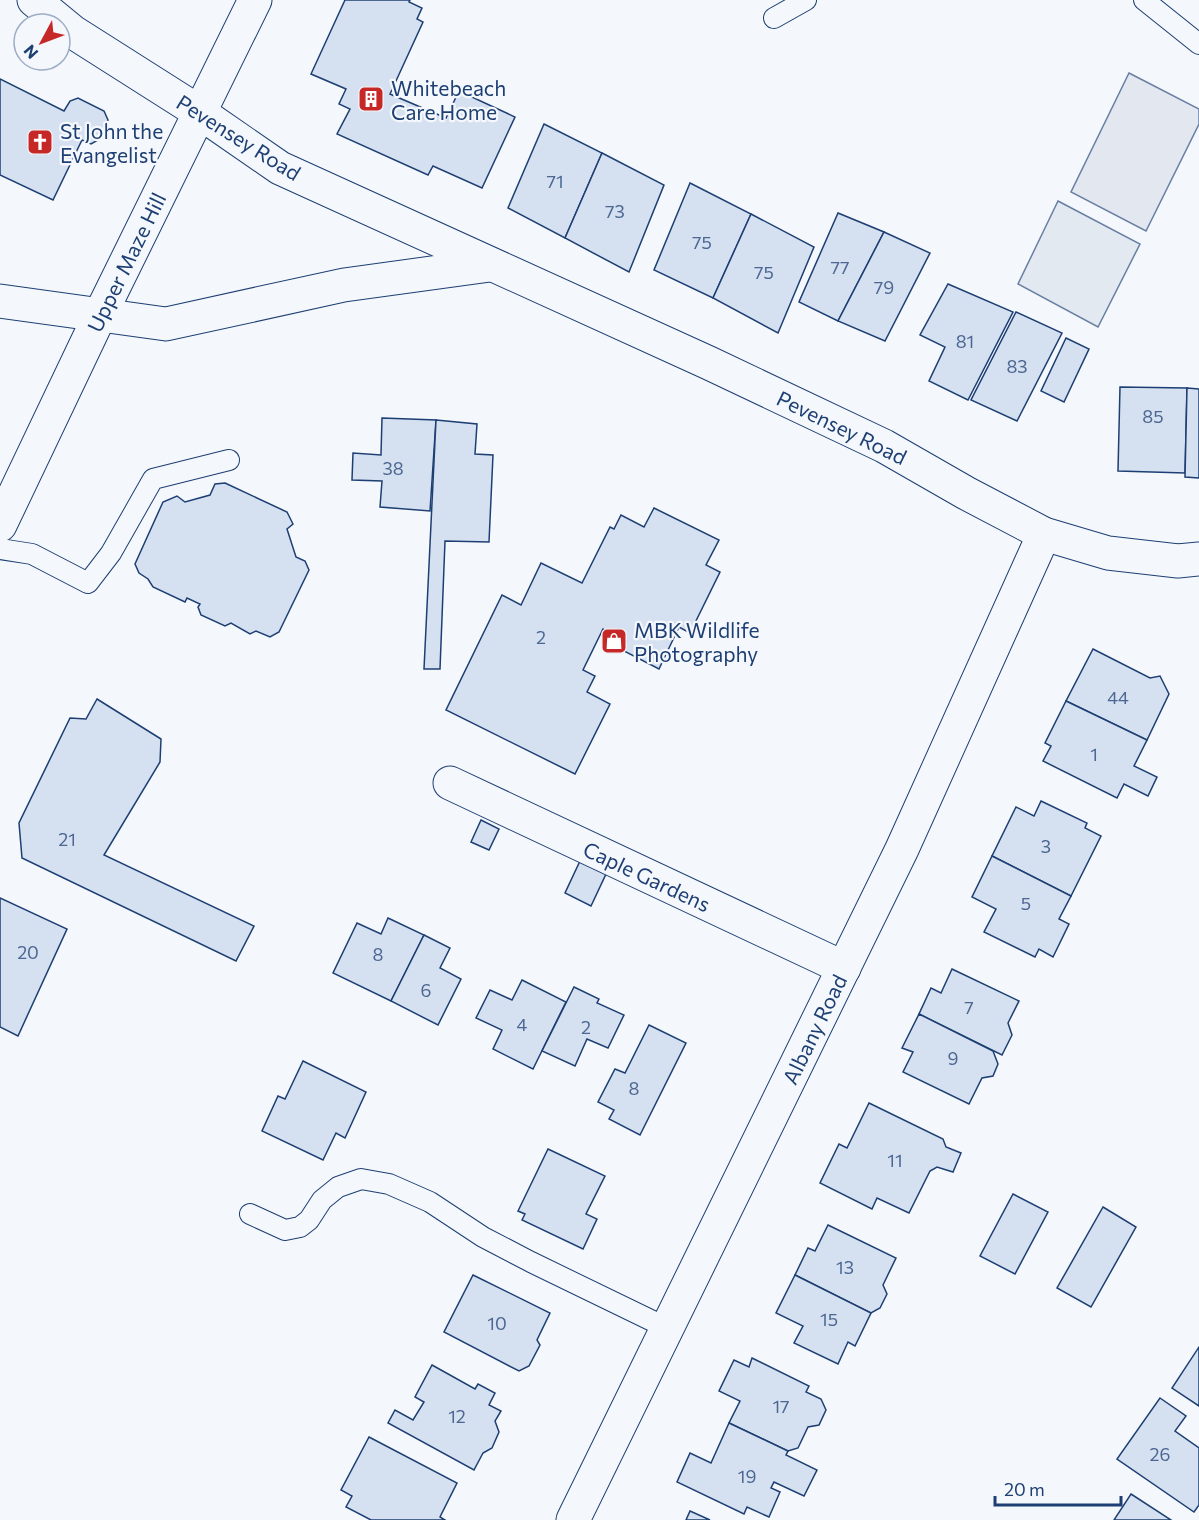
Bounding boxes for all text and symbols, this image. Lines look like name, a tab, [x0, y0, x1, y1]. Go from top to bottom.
north arrow	[12, 12, 72, 72]
text: N	[19, 41, 41, 63]
place label: Whitebeach Care Home	[391, 75, 506, 124]
building icon: Whitebeach Care Home	[356, 84, 386, 114]
street label: Pevensey Road	[172, 89, 306, 185]
place label: St John the Evangelist	[60, 118, 163, 167]
church icon: St John the Evangelist	[25, 127, 55, 157]
house number: 71	[546, 170, 564, 192]
street label: Upper Maze Hill	[81, 188, 171, 336]
house number: 73	[605, 200, 625, 222]
house number: 75	[692, 231, 712, 253]
house number: 77	[830, 256, 850, 278]
house number: 75	[754, 261, 774, 283]
house number: 79	[874, 276, 894, 298]
house number: 81	[956, 330, 974, 352]
house number: 83	[1006, 355, 1028, 377]
street label: Pevensey Road	[773, 385, 911, 469]
house number: 85	[1142, 405, 1164, 427]
house number: 38	[382, 457, 404, 479]
place label: MBK Wildlife Photography	[634, 617, 760, 666]
house number: 2	[536, 626, 546, 648]
shop icon: MBK Wildlife Photography	[599, 626, 629, 656]
house number: 44	[1107, 686, 1129, 708]
house number: 1	[1090, 743, 1098, 765]
house number: 21	[58, 828, 76, 850]
house number: 3	[1041, 835, 1051, 857]
street label: Caple Gardens	[579, 836, 715, 916]
house number: 5	[1021, 892, 1031, 914]
house number: 20	[17, 941, 39, 963]
house number: 8	[373, 943, 384, 965]
street label: Albany Road	[777, 970, 851, 1088]
house number: 6	[421, 979, 431, 1001]
house number: 7	[964, 996, 974, 1018]
house number: 4	[517, 1013, 528, 1035]
house number: 2	[581, 1016, 591, 1038]
house number: 9	[948, 1047, 958, 1069]
house number: 8	[629, 1077, 640, 1099]
house number: 11	[887, 1149, 903, 1171]
house number: 13	[836, 1256, 854, 1278]
house number: 15	[820, 1308, 838, 1330]
house number: 10	[487, 1312, 507, 1334]
house number: 17	[772, 1395, 790, 1417]
house number: 12	[448, 1405, 466, 1427]
house number: 26	[1150, 1443, 1170, 1465]
house number: 19	[738, 1465, 756, 1487]
scale bar	[995, 1469, 1121, 1507]
text: 20 m	[1004, 1478, 1045, 1500]

